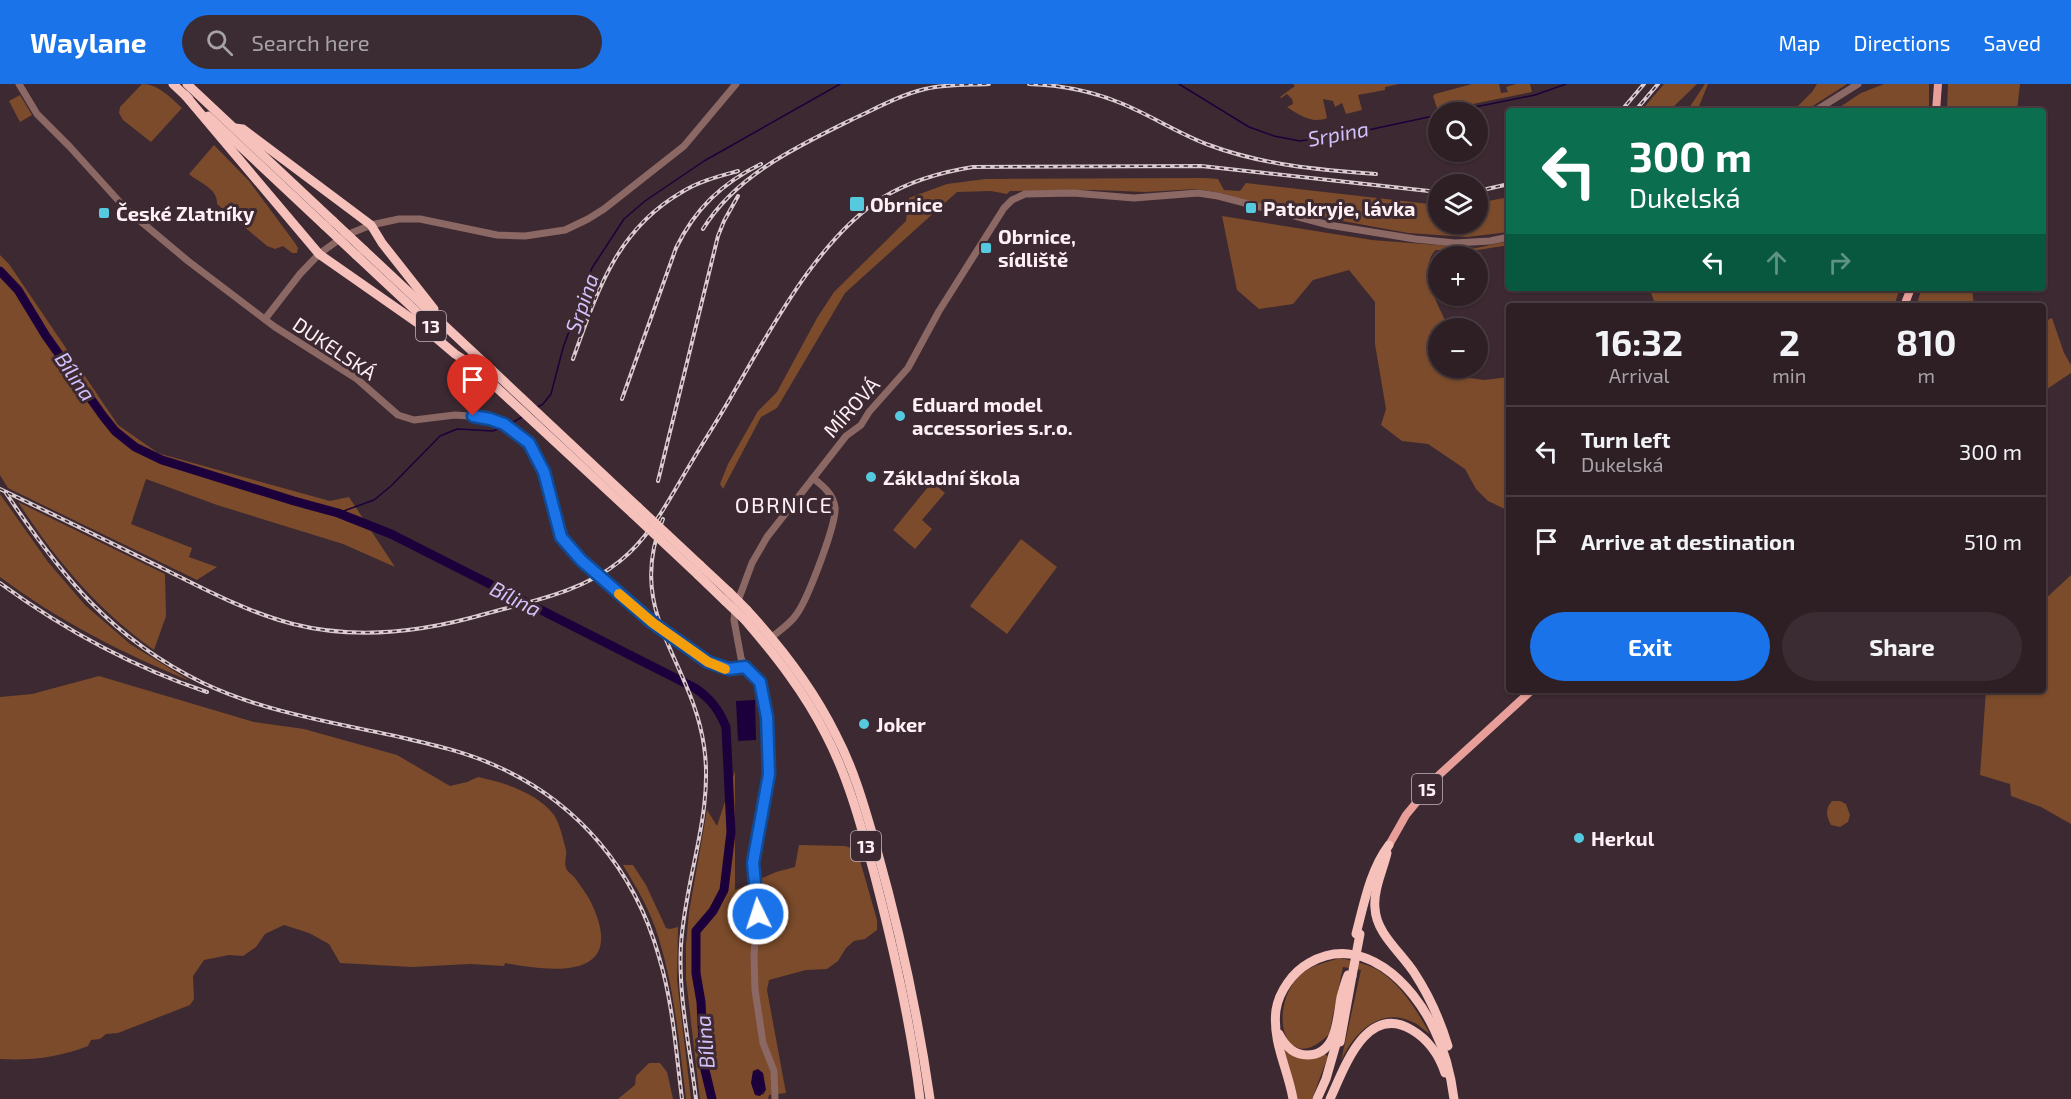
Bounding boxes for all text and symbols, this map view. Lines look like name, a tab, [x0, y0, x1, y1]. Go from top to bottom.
search box	[182, 15, 602, 69]
text: Waylane	[30, 25, 146, 59]
icon: search	[203, 26, 236, 59]
text: Search here	[251, 29, 370, 55]
text: Map	[1778, 30, 1821, 55]
text: Directions	[1854, 30, 1950, 55]
text: Saved	[1983, 30, 2041, 55]
map controls	[1428, 102, 1488, 378]
button: search	[1428, 102, 1488, 162]
water label: Srpina	[1306, 115, 1370, 151]
text: 300 m	[1629, 130, 1752, 180]
icon: left	[1530, 132, 1608, 210]
button: layers	[1428, 174, 1488, 234]
text: Dukelská	[1629, 181, 1740, 213]
place label: Obrnice	[870, 192, 943, 216]
marker: Obrnice	[848, 195, 866, 213]
place label: Patokryje, lávka	[1263, 196, 1415, 221]
place label: České Zlatníky	[116, 201, 255, 226]
marker: Patokryje, lávka	[1244, 201, 1258, 215]
marker: České Zlatníky	[97, 206, 111, 220]
place label: Obrnice, sídliště	[998, 224, 1076, 271]
marker: Obrnice, sídliště	[979, 241, 993, 255]
button: +	[1428, 246, 1488, 306]
icon: left	[1697, 246, 1730, 279]
icon: ahead	[1760, 246, 1793, 279]
icon: right	[1823, 246, 1856, 279]
water label: Srpina	[559, 270, 603, 336]
street label: DUKELSKÁ	[289, 311, 382, 385]
road number: 13	[416, 311, 446, 341]
button: −	[1428, 318, 1488, 378]
text: 16:32	[1595, 320, 1683, 363]
text: 2	[1779, 320, 1800, 363]
text: 810	[1896, 320, 1957, 363]
water label: Bílina	[51, 347, 101, 405]
pin	[447, 354, 498, 416]
icon: arrive	[456, 363, 489, 396]
text: Arrival	[1609, 363, 1670, 387]
text: min	[1772, 363, 1806, 387]
text: m	[1917, 363, 1935, 387]
street label: MÍROVÁ	[818, 372, 884, 442]
place label: Eduard model accessories s.r.o.	[912, 392, 1073, 439]
marker: Eduard model accessories s.r.o.	[893, 409, 907, 423]
text: Turn left	[1581, 426, 1670, 452]
icon: left	[1530, 435, 1563, 468]
text: 300 m	[1959, 438, 2022, 464]
text: Dukelská	[1581, 452, 1664, 476]
place label: Základní škola	[883, 465, 1020, 489]
marker: Základní škola	[864, 470, 878, 484]
district label: OBRNICE	[735, 491, 833, 517]
icon: arrive	[1530, 525, 1563, 558]
text: Arrive at destination	[1581, 528, 1795, 554]
text: 510 m	[1964, 528, 2022, 554]
water label: Bílina	[486, 575, 546, 621]
button: Exit	[1530, 612, 1770, 681]
button: Share	[1782, 612, 2022, 681]
place label: Joker	[876, 712, 926, 736]
marker: Joker	[857, 717, 871, 731]
road number: 15	[1412, 774, 1442, 804]
place label: Herkul	[1591, 826, 1655, 850]
road number: 13	[851, 831, 881, 861]
marker: Herkul	[1572, 831, 1586, 845]
position arrow	[726, 882, 790, 946]
water label: Bílina	[689, 1014, 719, 1070]

